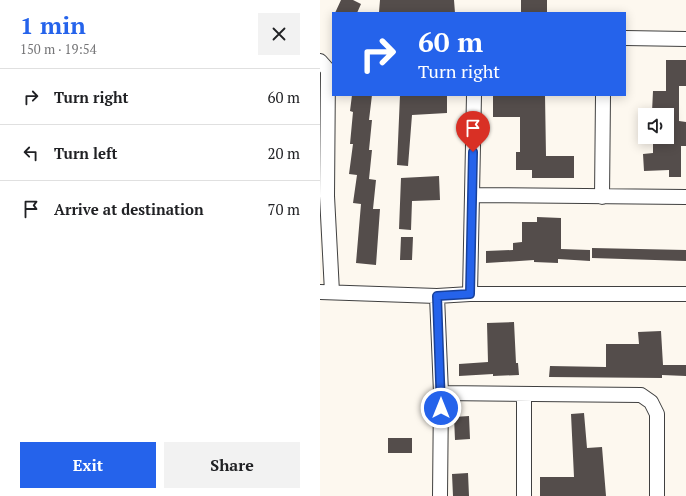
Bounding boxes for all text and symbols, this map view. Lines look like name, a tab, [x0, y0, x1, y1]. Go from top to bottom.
text: 1 min	[20, 9, 86, 41]
button: close	[258, 13, 300, 55]
text: 60 m	[418, 23, 483, 60]
icon: right	[352, 28, 404, 80]
text: 150 m · 19:54	[20, 40, 97, 58]
text: Turn right	[418, 59, 500, 83]
icon: right	[20, 86, 42, 108]
text: Turn right	[54, 87, 129, 107]
text: 60 m	[267, 87, 300, 107]
map controls	[638, 108, 674, 144]
button: sound	[638, 108, 674, 144]
pin	[456, 111, 490, 152]
icon: arrive	[462, 117, 484, 139]
icon: left	[20, 142, 42, 164]
text: Turn left	[54, 143, 118, 163]
text: 20 m	[267, 143, 300, 163]
icon: arrive	[20, 198, 42, 220]
text: Arrive at destination	[54, 199, 204, 219]
text: 70 m	[267, 199, 300, 219]
position arrow	[420, 387, 462, 429]
button: Exit	[20, 442, 156, 488]
button: Share	[164, 442, 300, 488]

